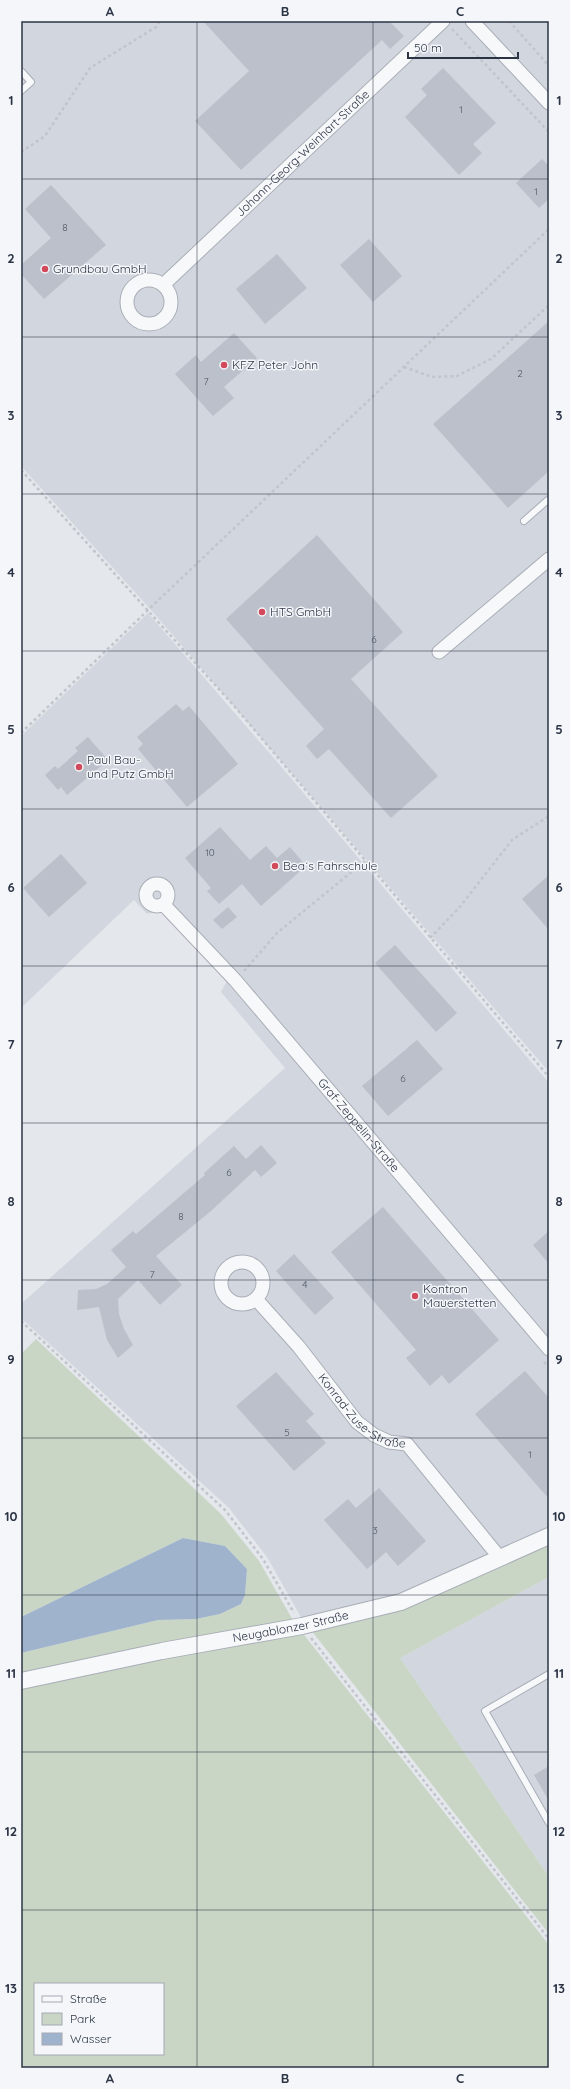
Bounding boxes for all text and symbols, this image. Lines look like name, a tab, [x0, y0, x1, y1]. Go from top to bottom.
text: A	[106, 3, 115, 19]
text: B	[281, 3, 289, 19]
text: C	[456, 3, 464, 19]
scale bar	[408, 34, 518, 60]
text: 50 m	[414, 40, 442, 55]
street label: Johann-Georg-Weinhart-Straße	[233, 86, 372, 219]
text: 1	[8, 92, 14, 108]
text: 1	[556, 92, 562, 108]
house number: 1	[459, 103, 463, 116]
house number: 1	[534, 185, 538, 198]
house number: 8	[62, 221, 68, 234]
text: 2	[7, 250, 15, 266]
text: 2	[555, 250, 563, 266]
place label: Grundbau GmbH	[53, 261, 147, 276]
marker: Grundbau GmbH	[40, 264, 50, 274]
place label: KFZ Peter John	[232, 357, 318, 372]
marker: KFZ Peter John	[219, 360, 229, 370]
house number: 2	[517, 367, 523, 380]
house number: 7	[203, 375, 209, 388]
text: 3	[8, 407, 15, 423]
text: 3	[556, 407, 563, 423]
text: 4	[7, 564, 15, 580]
text: 4	[555, 564, 563, 580]
place label: HTS GmbH	[270, 604, 331, 619]
marker: HTS GmbH	[257, 607, 267, 617]
house number: 6	[371, 633, 377, 646]
text: 5	[7, 721, 15, 737]
text: 5	[555, 721, 563, 737]
place label: Paul Bau- und Putz GmbH	[87, 752, 174, 781]
marker: Paul Bau- und Putz GmbH	[74, 762, 84, 772]
house number: 10	[205, 846, 215, 859]
place label: Bea´s Fahrschule	[283, 858, 378, 873]
marker: Bea´s Fahrschule	[270, 861, 280, 871]
text: 6	[7, 879, 15, 895]
text: 6	[555, 879, 563, 895]
text: 7	[7, 1036, 15, 1052]
text: 7	[555, 1036, 563, 1052]
house number: 6	[400, 1072, 406, 1085]
street label: Graf-Zeppelin-Straße	[315, 1075, 403, 1175]
house number: 6	[226, 1166, 232, 1179]
text: 8	[7, 1193, 15, 1209]
text: 8	[555, 1193, 563, 1209]
house number: 8	[178, 1210, 184, 1223]
house number: 7	[149, 1268, 155, 1281]
house number: 4	[302, 1278, 308, 1291]
place label: Kontron Mauerstetten	[423, 1281, 497, 1310]
marker: Kontron Mauerstetten	[410, 1291, 420, 1301]
text: 9	[7, 1351, 15, 1367]
text: 9	[555, 1351, 563, 1367]
street label: Konrad-Zuse-Straße	[315, 1370, 407, 1451]
house number: 5	[284, 1426, 290, 1439]
house number: 1	[528, 1448, 532, 1461]
text: 10	[4, 1508, 18, 1524]
text: 10	[552, 1508, 566, 1524]
house number: 3	[372, 1524, 378, 1537]
street label: Neugablonzer Straße	[231, 1607, 350, 1645]
text: 11	[6, 1665, 16, 1681]
text: 11	[554, 1665, 564, 1681]
text: 12	[5, 1823, 17, 1839]
text: 12	[553, 1823, 565, 1839]
text: 13	[5, 1980, 17, 1996]
text: 13	[553, 1980, 565, 1996]
legend	[34, 1983, 164, 2055]
text: Straße	[70, 1991, 107, 2006]
text: Park	[70, 2011, 95, 2026]
text: Wasser	[70, 2031, 112, 2046]
text: A	[106, 2070, 115, 2086]
text: B	[281, 2070, 289, 2086]
text: C	[456, 2070, 464, 2086]

